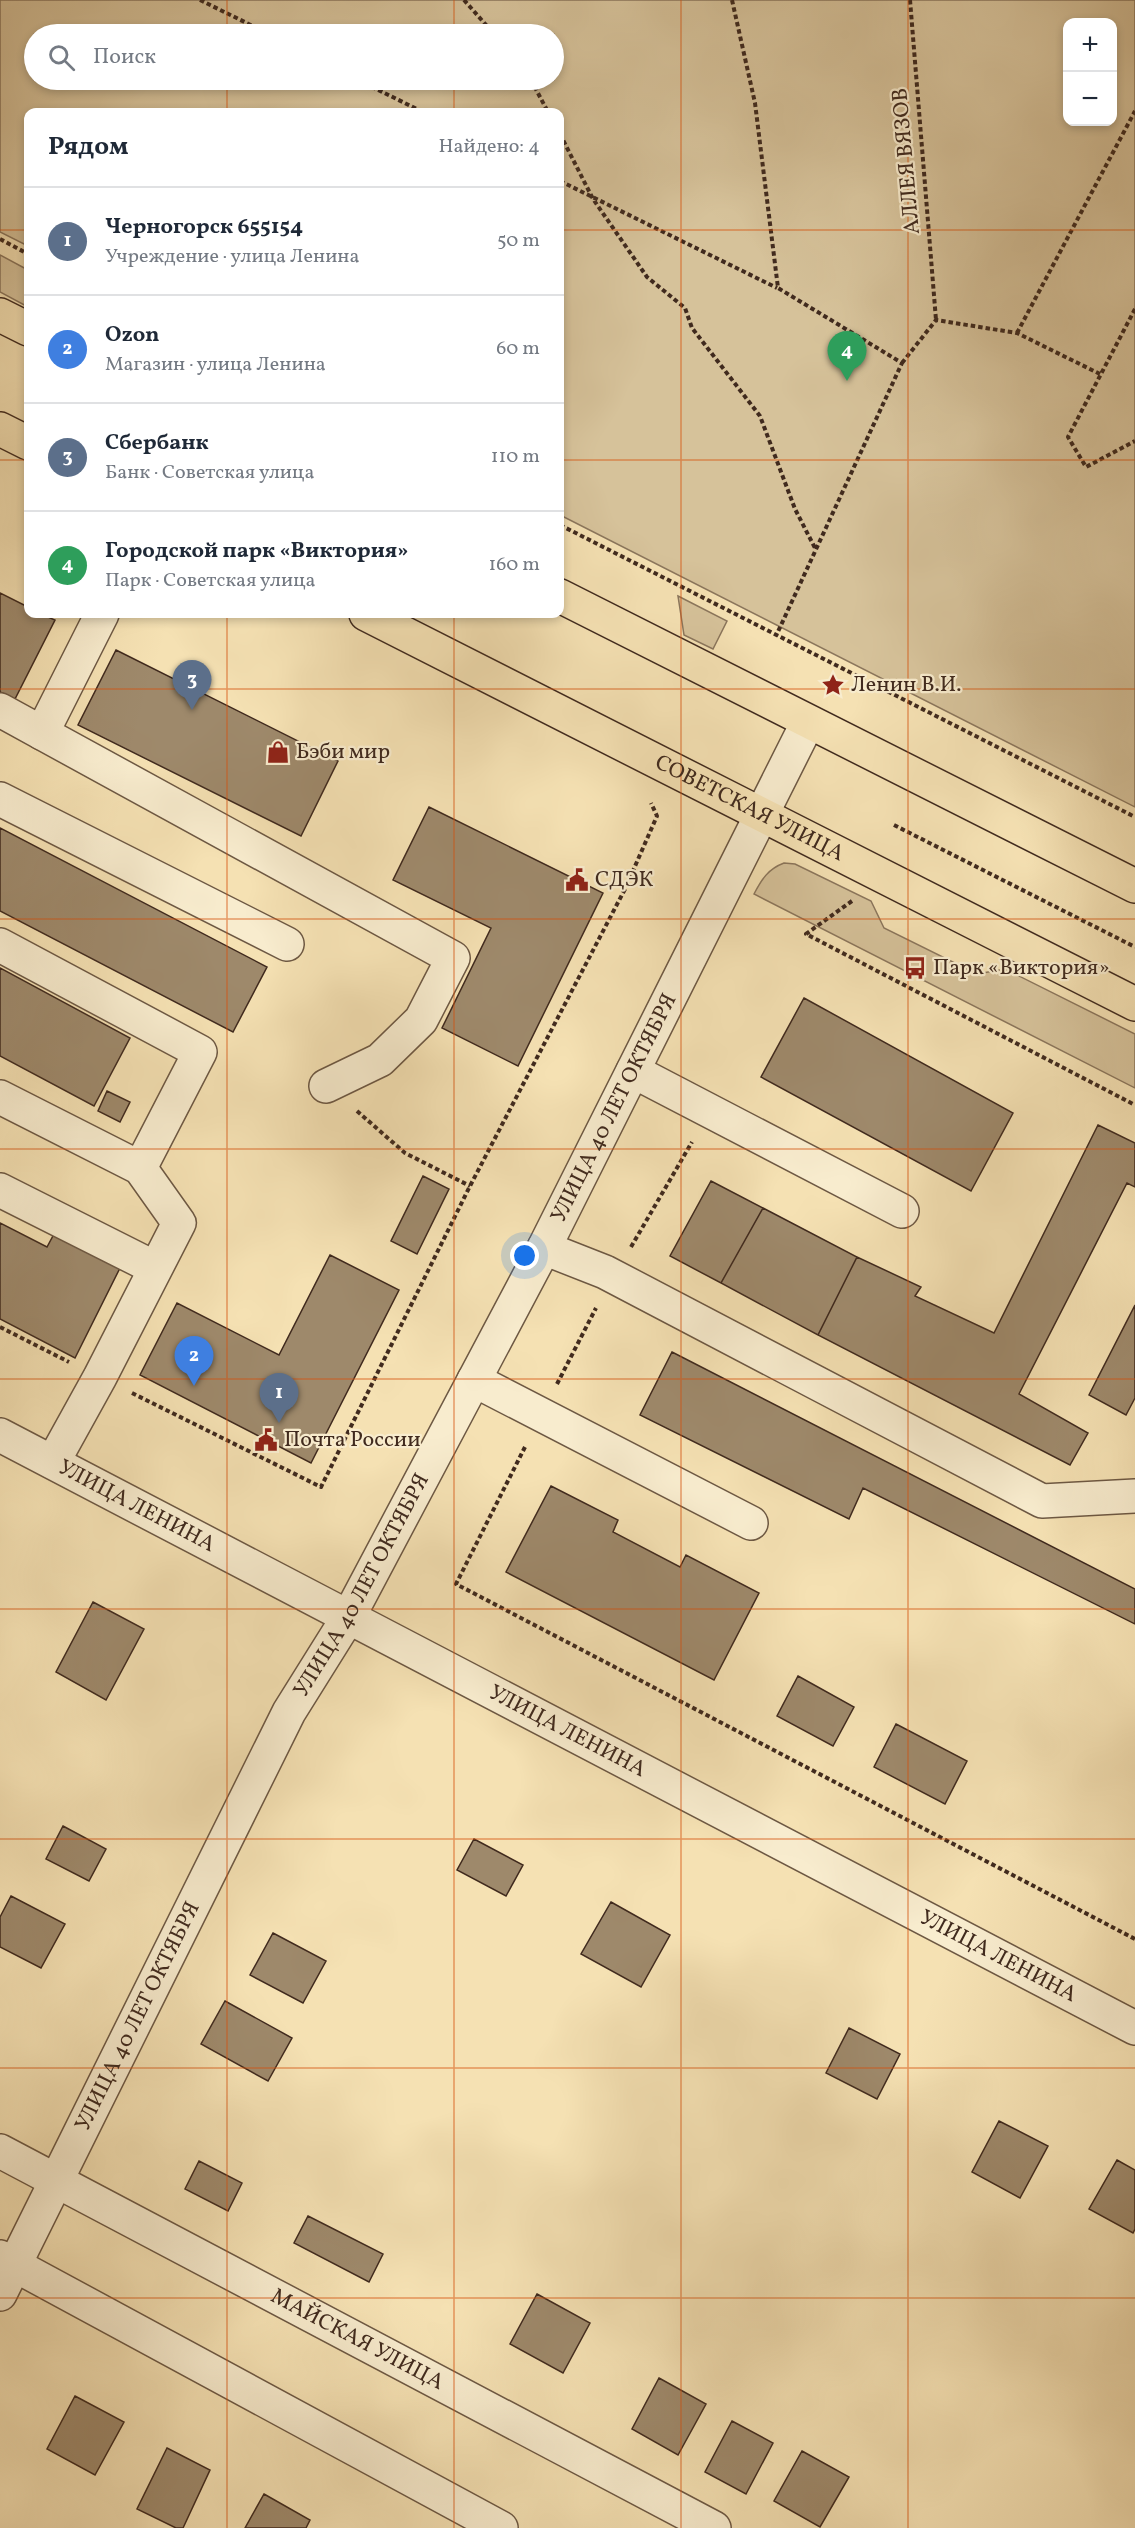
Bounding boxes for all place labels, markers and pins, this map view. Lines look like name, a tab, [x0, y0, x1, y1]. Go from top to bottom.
pin: 4	[828, 332, 866, 381]
pin: 3	[172, 660, 212, 710]
place label: Ленин В.И.	[851, 670, 962, 701]
place icon: Ленин В.И.	[820, 672, 846, 698]
place label: Бэби мир	[296, 737, 390, 768]
shop icon: Бэби мир	[265, 739, 291, 765]
place label: СДЭК	[595, 865, 653, 896]
public building icon: СДЭК	[564, 867, 590, 893]
place label: Парк «Виктория»	[933, 953, 1110, 984]
bus stop icon: Парк «Виктория»	[902, 955, 928, 981]
pin: 2	[174, 1336, 214, 1386]
pin: 1	[260, 1374, 298, 1423]
place label: Почта России	[284, 1425, 421, 1456]
public building icon: Почта России	[253, 1427, 279, 1453]

